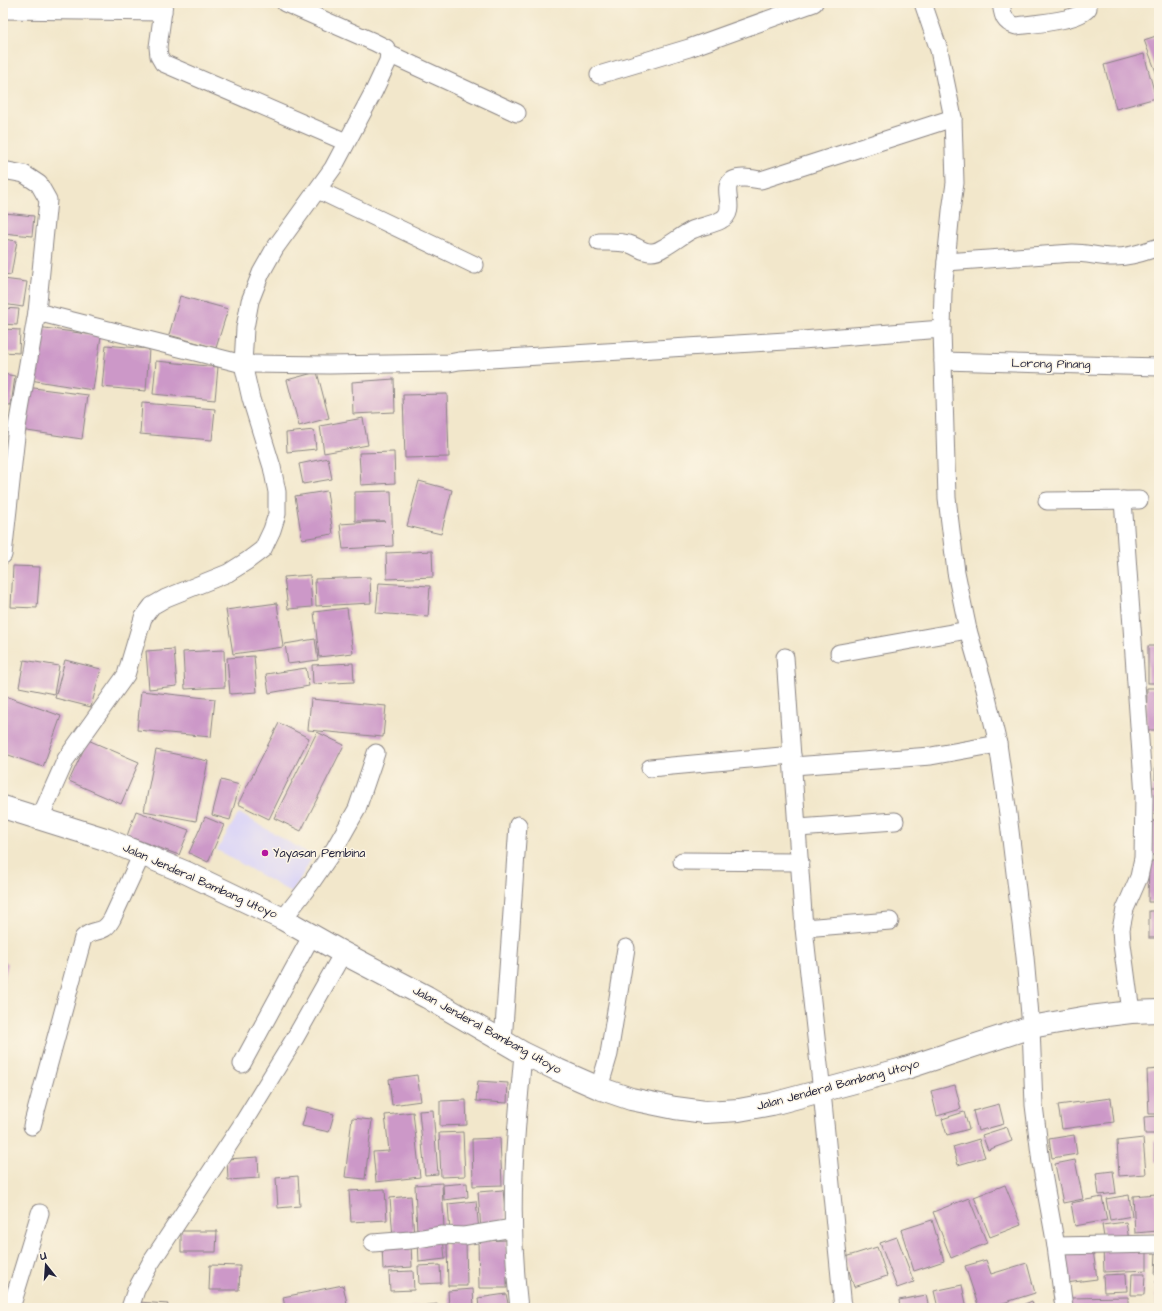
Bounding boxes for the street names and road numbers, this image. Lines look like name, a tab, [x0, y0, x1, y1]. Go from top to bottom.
street label: Lorong Pinang	[1011, 355, 1091, 374]
street label: Jalan Jenderal Bambang Utoyo	[120, 839, 280, 924]
street label: Jalan Jenderal Bambang Utoyo	[409, 982, 565, 1079]
street label: Jalan Jenderal Bambang Utoyo	[755, 1055, 922, 1116]

